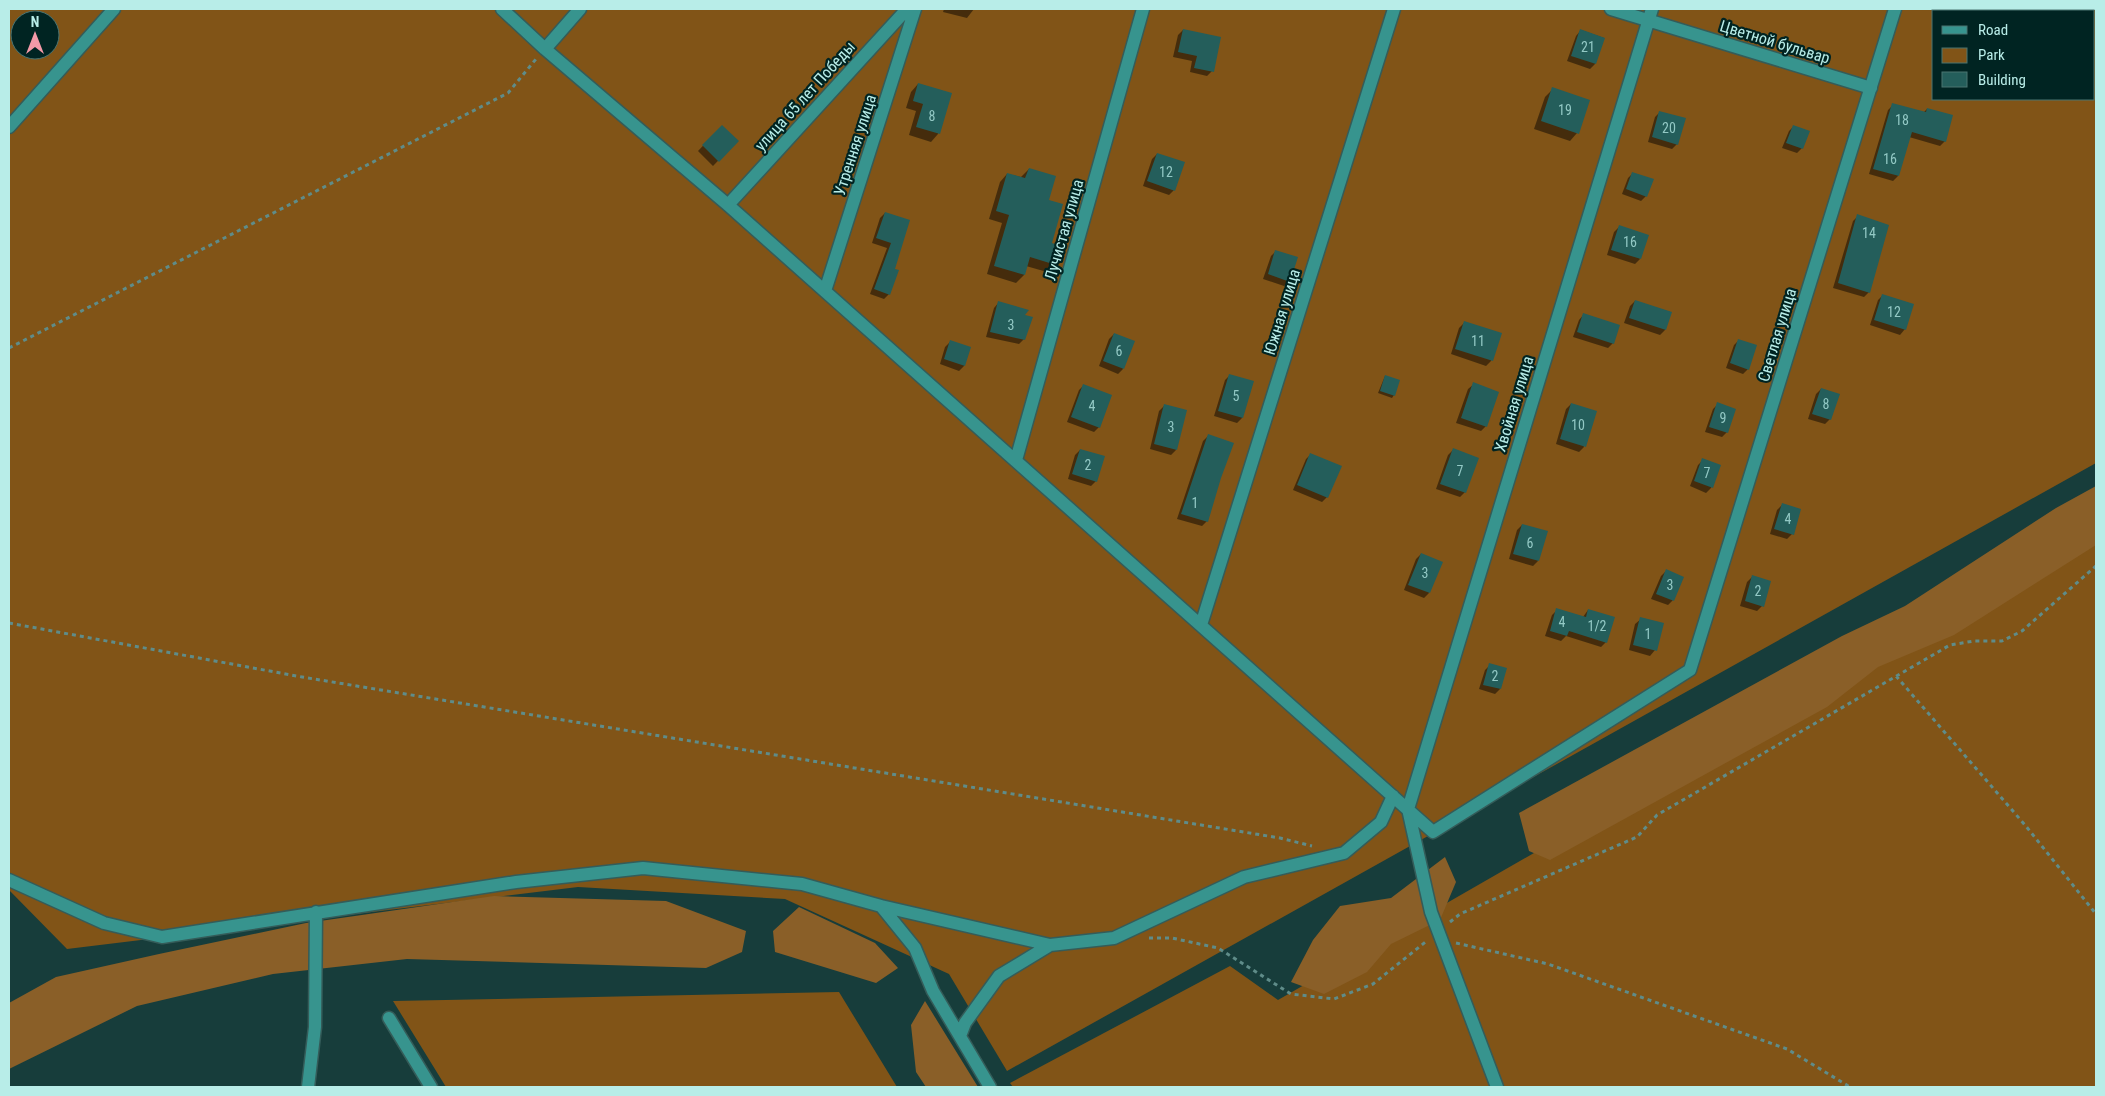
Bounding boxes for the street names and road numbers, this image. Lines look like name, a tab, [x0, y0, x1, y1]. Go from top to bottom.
street label: Цветной бульвар	[1718, 16, 1832, 68]
street label: улица 65 лет Победы	[751, 37, 859, 155]
street label: Утренняя улица	[830, 92, 880, 198]
street label: Лучистая улица	[1041, 177, 1087, 283]
street label: Южная улица	[1260, 267, 1304, 357]
street label: Светлая улица	[1754, 286, 1800, 384]
street label: Хвойная улица	[1490, 354, 1538, 454]

